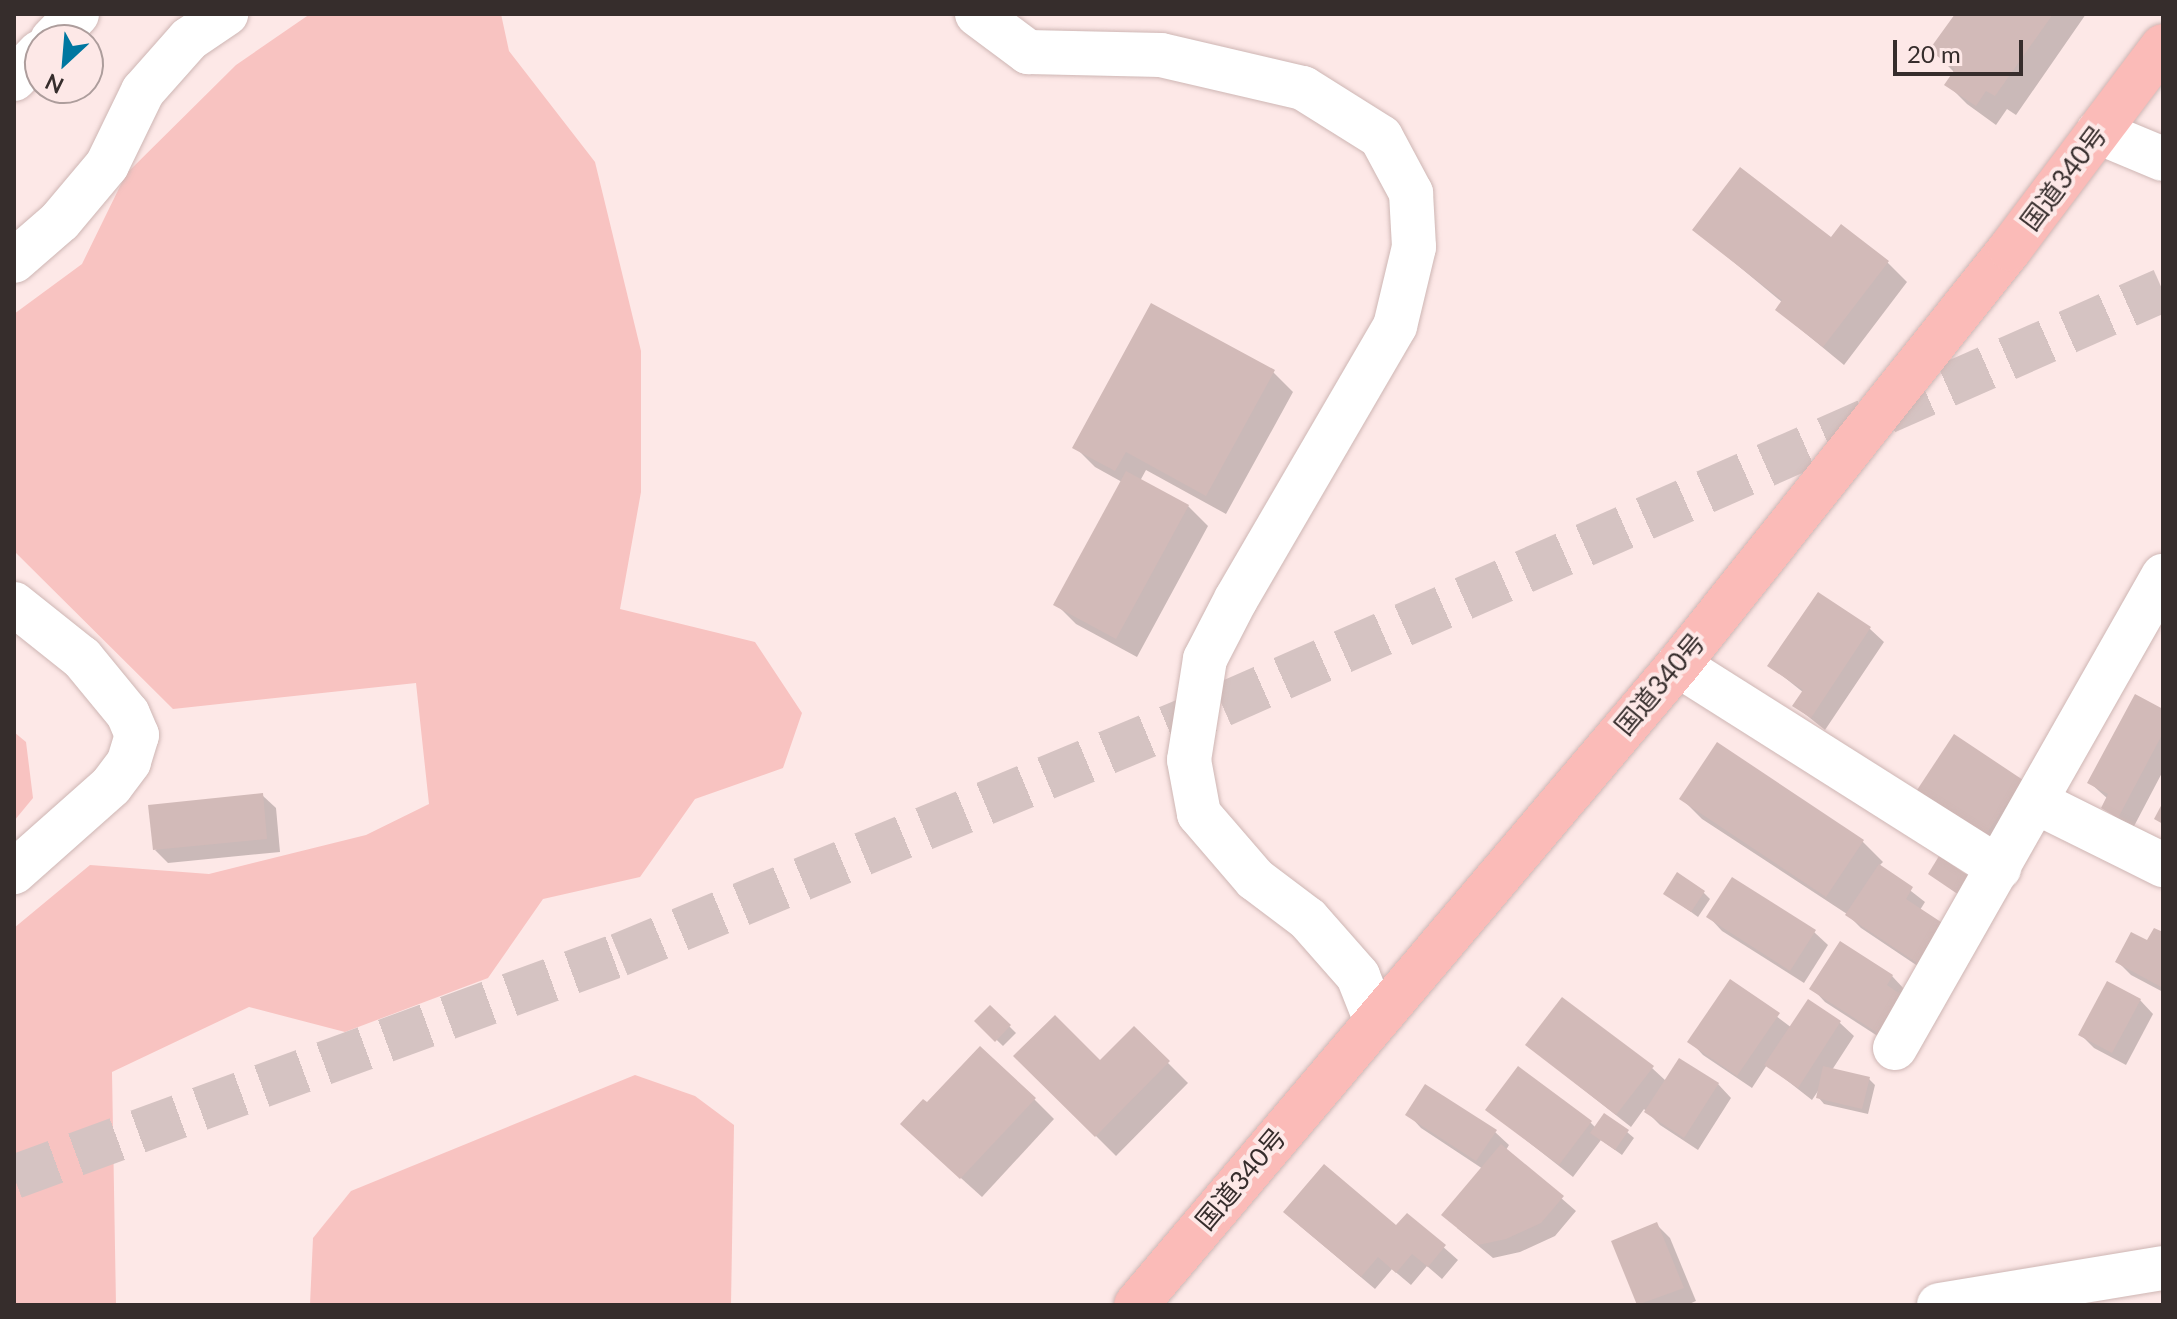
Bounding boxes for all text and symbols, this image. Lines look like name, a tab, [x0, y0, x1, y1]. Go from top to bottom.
north arrow	[24, 24, 104, 104]
scale bar	[1897, 24, 2027, 74]
text: 20 m	[1907, 39, 1961, 68]
text: N	[41, 68, 68, 100]
street label: 国道340号	[2014, 119, 2114, 237]
street label: 国道340号	[1608, 627, 1712, 741]
street label: 国道340号	[1189, 1122, 1293, 1236]

